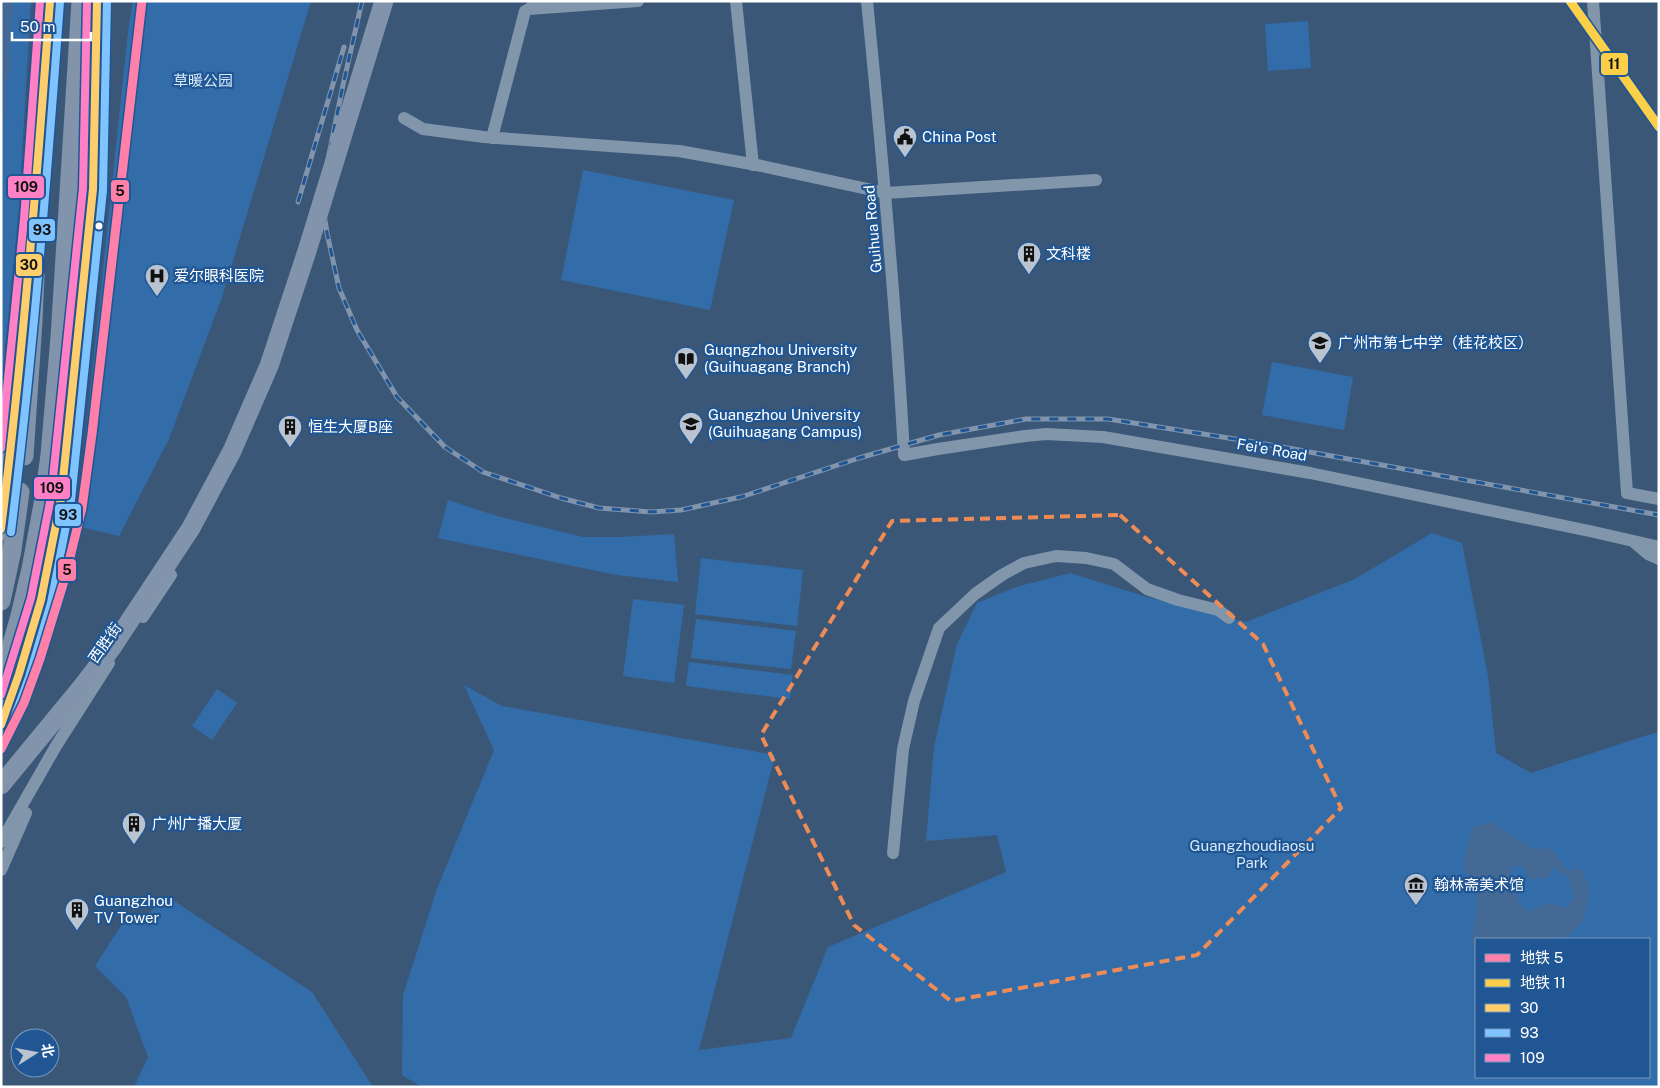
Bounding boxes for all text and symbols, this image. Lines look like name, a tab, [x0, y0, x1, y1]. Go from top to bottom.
scale bar	[12, 10, 91, 42]
text: 50 m	[20, 18, 55, 35]
line badge: 11	[1600, 52, 1629, 76]
text: 11	[1608, 56, 1620, 72]
park label: 草暖公园	[173, 72, 233, 89]
public building icon: China Post	[892, 124, 918, 158]
place label: China Post	[922, 128, 997, 145]
line badge: 109	[7, 175, 45, 199]
text: 109	[14, 179, 38, 195]
line badge: 5	[110, 179, 130, 203]
text: 5	[115, 183, 125, 199]
street label: Guihua Road	[860, 184, 885, 274]
line badge: 93	[28, 218, 56, 242]
unlabelled marker	[94, 221, 104, 231]
text: 93	[33, 222, 51, 238]
building icon: 文科楼	[1016, 241, 1042, 275]
place label: 文科楼	[1046, 245, 1091, 262]
line badge: 30	[15, 253, 43, 277]
text: 30	[20, 257, 38, 273]
hospital icon: 爱尔眼科医院	[144, 263, 170, 297]
place label: 爱尔眼科医院	[174, 267, 264, 284]
school or university icon: 广州市第七中学（桂花校区）	[1307, 330, 1333, 364]
place label: 广州市第七中学（桂花校区）	[1338, 334, 1533, 351]
place label: Guqngzhou University (Guihuagang Branch)	[704, 341, 857, 375]
library icon: Guqngzhou University (Guihuagang Branch)	[673, 346, 699, 380]
place label: Guangzhou University (Guihuagang Campus)	[708, 406, 862, 440]
school or university icon: Guangzhou University (Guihuagang Campus)	[678, 411, 704, 445]
building icon: 恒生大厦B座	[277, 414, 303, 448]
place label: 恒生大厦B座	[308, 418, 393, 435]
street label: Fei'e Road	[1236, 435, 1309, 464]
line badge: 109	[33, 476, 71, 500]
text: 109	[40, 480, 64, 496]
line badge: 93	[54, 503, 82, 527]
text: 93	[59, 507, 77, 523]
line badge: 5	[57, 558, 77, 582]
text: 5	[62, 562, 72, 578]
street label: 西胜街	[85, 619, 124, 666]
building icon: 广州广播大厦	[121, 811, 147, 845]
place label: 广州广播大厦	[152, 815, 242, 832]
park label: Guangzhoudiaosu Park	[1190, 837, 1314, 871]
museum icon: 翰林斋美术馆	[1403, 872, 1429, 906]
place label: 翰林斋美术馆	[1434, 876, 1524, 893]
place label: Guangzhou TV Tower	[94, 892, 173, 926]
building icon: Guangzhou TV Tower	[64, 897, 90, 931]
legend	[1475, 938, 1650, 1078]
text: 地铁 5	[1520, 949, 1563, 966]
text: 地铁 11	[1520, 974, 1566, 991]
text: 30	[1520, 999, 1539, 1016]
text: 93	[1520, 1024, 1539, 1041]
north arrow	[10, 1028, 60, 1078]
text: 北	[39, 1042, 57, 1059]
text: 109	[1520, 1049, 1545, 1066]

